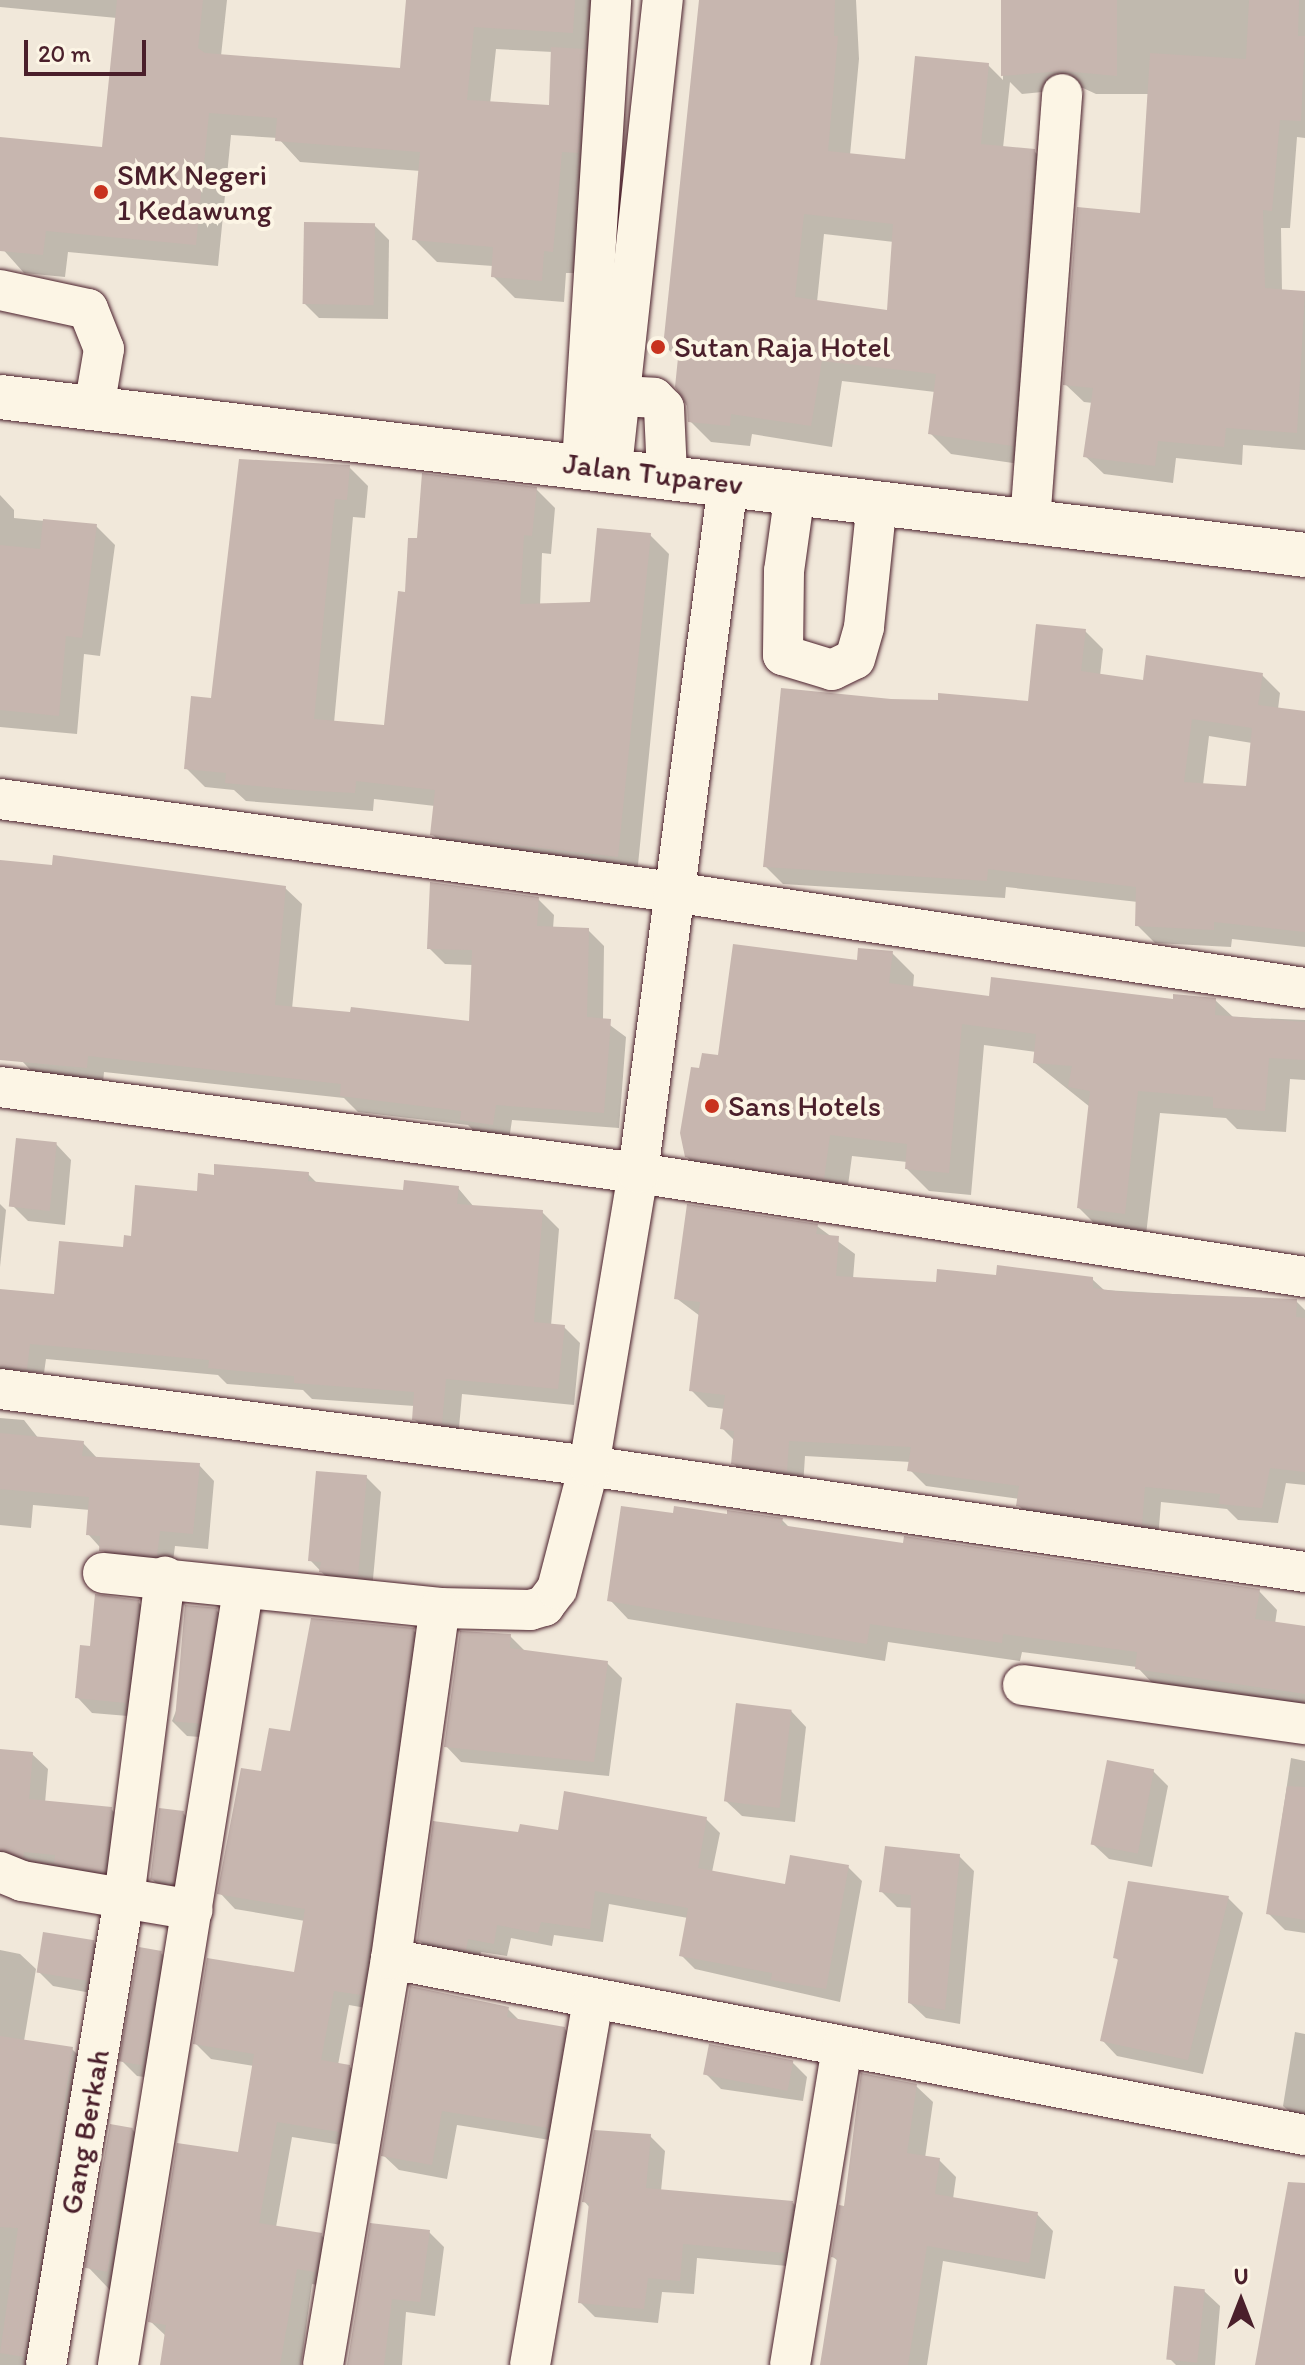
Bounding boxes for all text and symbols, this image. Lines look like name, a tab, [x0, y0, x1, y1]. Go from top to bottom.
scale bar	[28, 24, 150, 74]
text: 20 m	[38, 39, 91, 68]
place label: SMK Negeri 1 Kedawung	[117, 157, 272, 228]
marker: SMK Negeri 1 Kedawung	[92, 183, 110, 201]
place label: Sutan Raja Hotel	[674, 329, 889, 365]
marker: Sutan Raja Hotel	[649, 338, 667, 356]
street label: Jalan Tuparev	[563, 445, 743, 503]
place label: Sans Hotels	[728, 1088, 881, 1124]
marker: Sans Hotels	[703, 1097, 721, 1115]
street label: Gang Berkah	[53, 2047, 117, 2217]
north arrow	[1201, 2261, 1281, 2341]
text: U	[1234, 2263, 1248, 2290]

